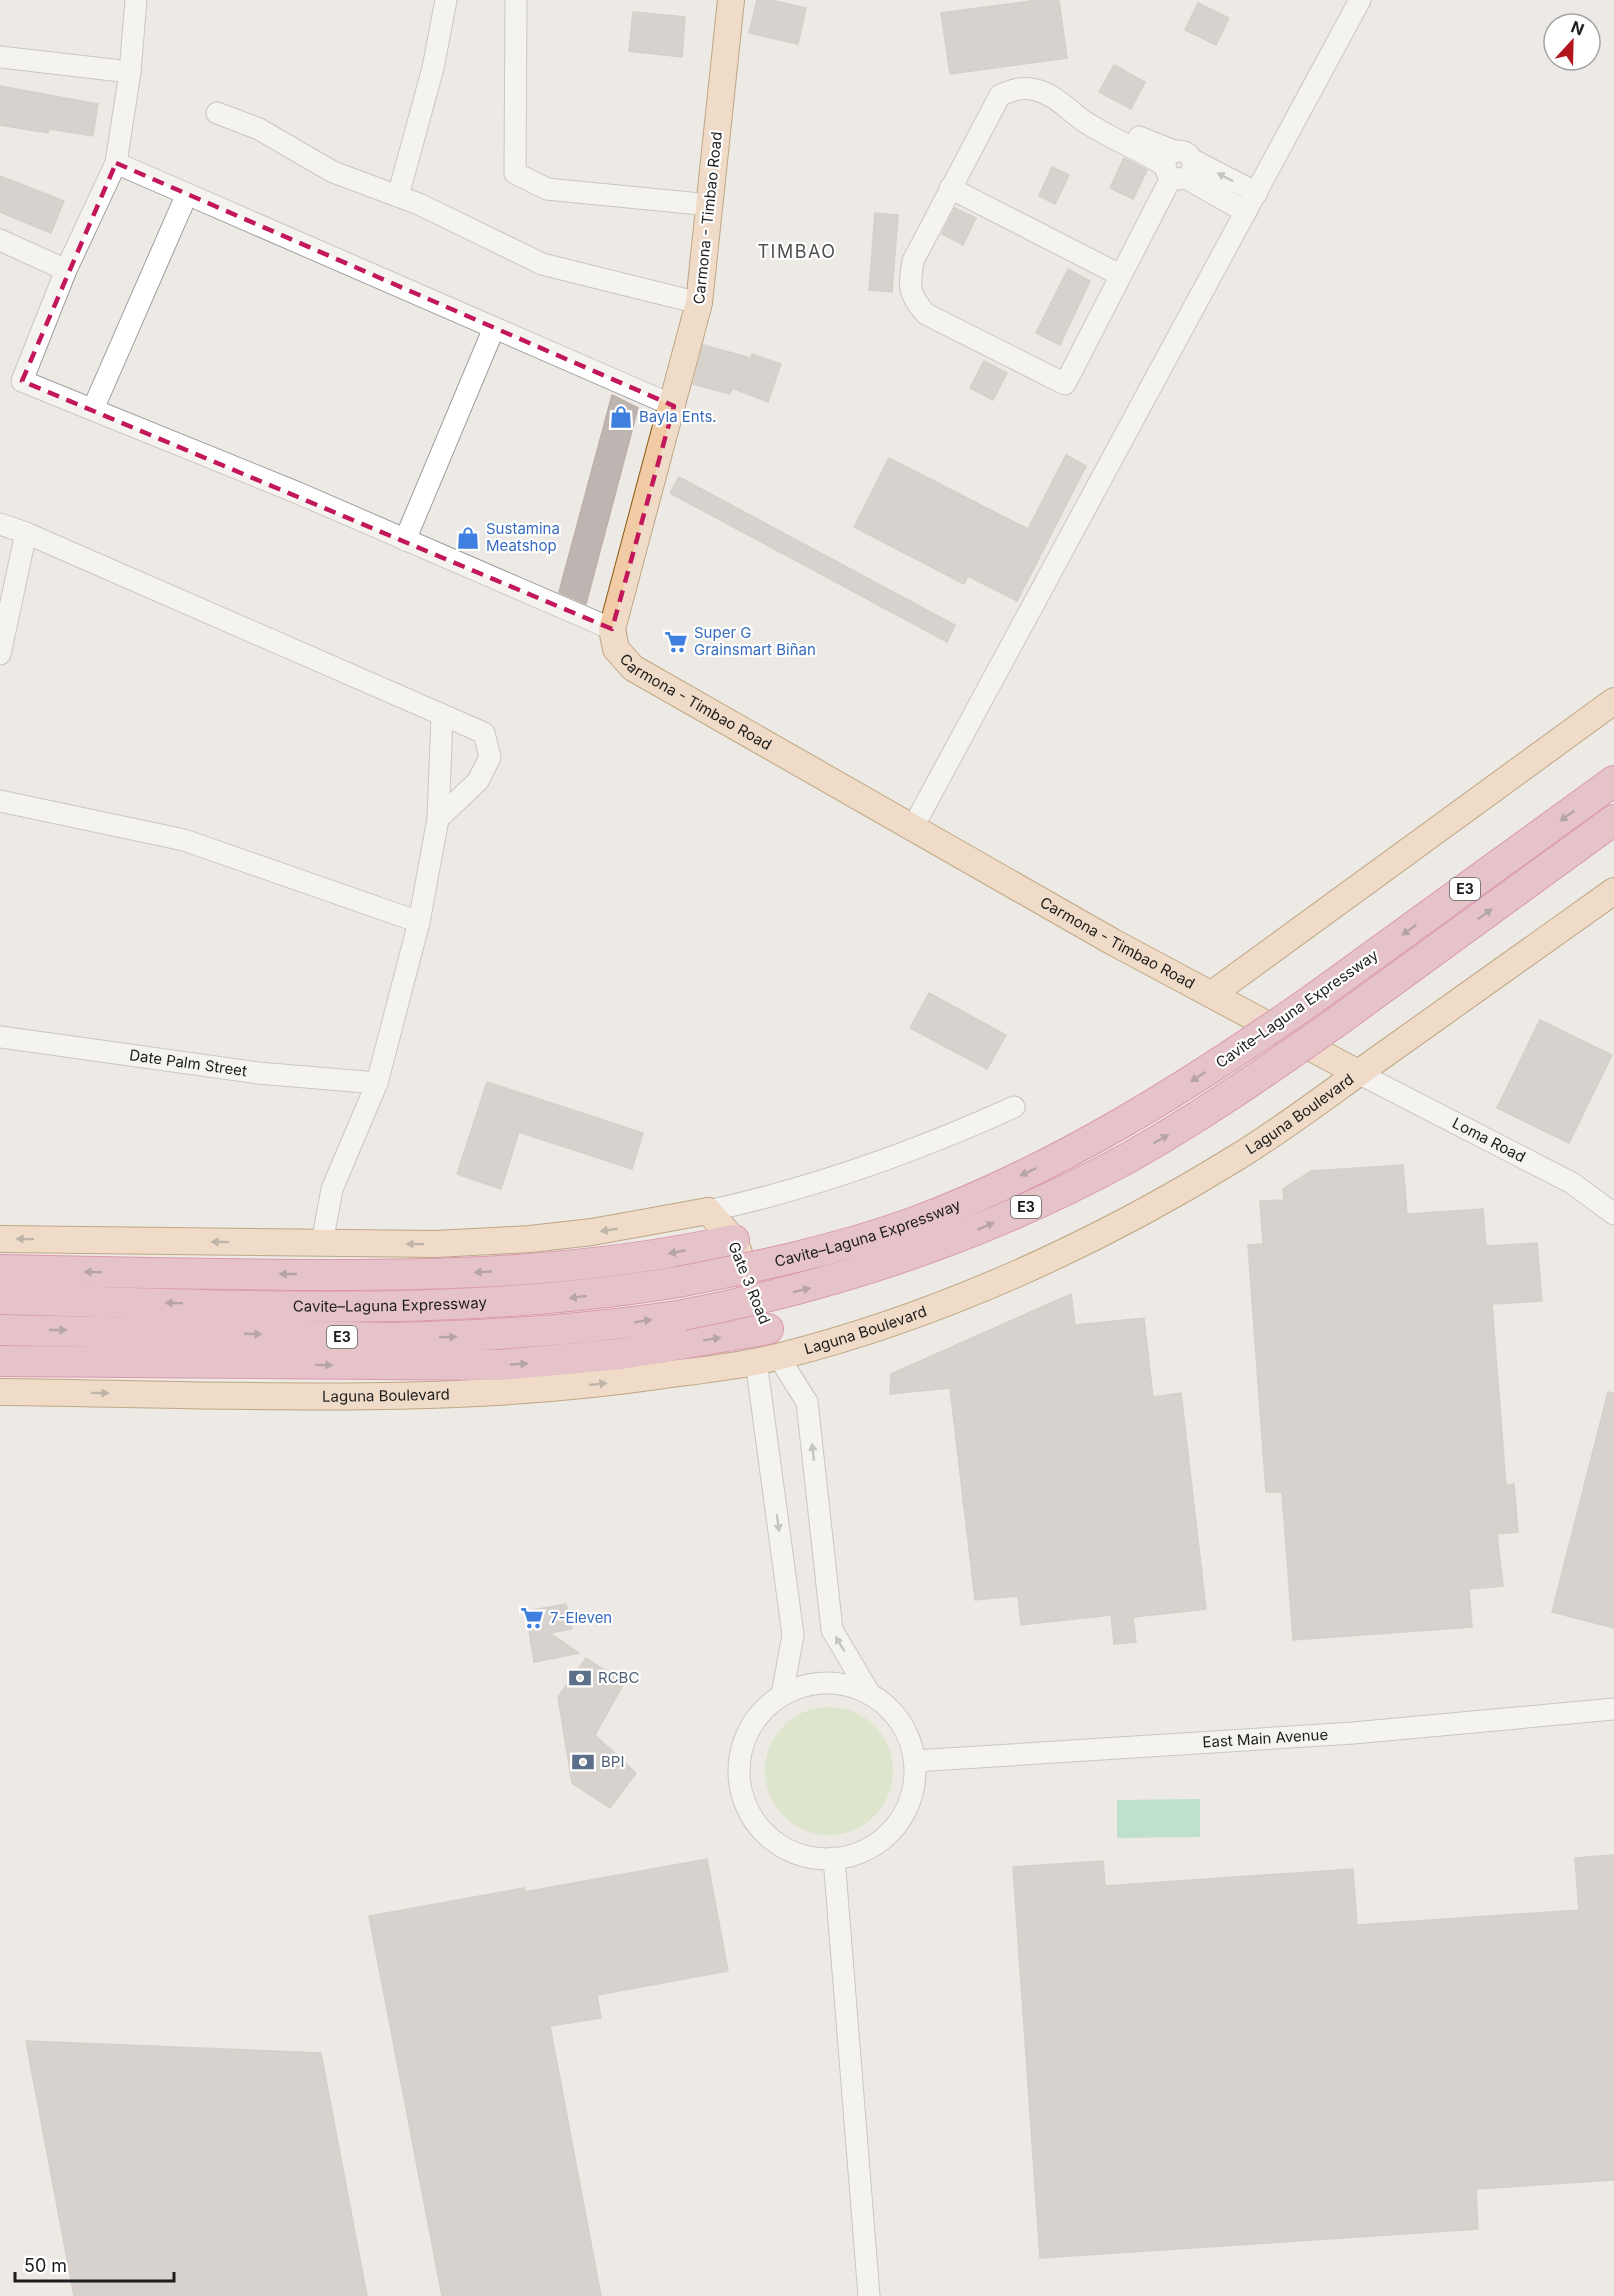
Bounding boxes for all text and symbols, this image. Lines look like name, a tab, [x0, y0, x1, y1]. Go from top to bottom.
north arrow	[1542, 12, 1602, 72]
text: N	[1568, 17, 1587, 40]
street label: Carmona - Timbao Road	[689, 131, 726, 305]
one-way arrow	[1216, 172, 1233, 181]
district label: TIMBAO	[757, 241, 837, 262]
shop icon: Bayla Ents.	[608, 404, 634, 430]
place label: Bayla Ents.	[639, 407, 717, 426]
place label: Sustamina Meatshop	[486, 519, 560, 555]
shop icon: Sustamina Meatshop	[455, 525, 481, 551]
place label: Super G Grainsmart Biñan	[694, 623, 816, 659]
supermarket icon: Super G Grainsmart Biñan	[663, 629, 689, 655]
street label: Carmona - Timbao Road	[616, 650, 775, 754]
one-way arrow	[1559, 809, 1574, 821]
road number: E3	[1450, 878, 1480, 900]
street label: Carmona - Timbao Road	[1037, 892, 1198, 993]
one-way arrow	[1476, 908, 1492, 920]
one-way arrow	[1401, 924, 1417, 936]
street label: Cavite–Laguna Expressway	[1212, 945, 1382, 1072]
street label: Date Palm Street	[128, 1045, 248, 1080]
street label: Laguna Boulevard	[1242, 1070, 1357, 1158]
one-way arrow	[1190, 1072, 1207, 1083]
street label: Loma Road	[1449, 1113, 1529, 1166]
one-way arrow	[1152, 1134, 1169, 1144]
one-way arrow	[1020, 1168, 1037, 1177]
street label: Cavite–Laguna Expressway	[773, 1195, 964, 1271]
road number: E3	[1011, 1196, 1041, 1218]
one-way arrow	[978, 1221, 995, 1230]
one-way arrow	[600, 1225, 619, 1234]
one-way arrow	[16, 1234, 35, 1244]
one-way arrow	[211, 1237, 230, 1247]
one-way arrow	[406, 1239, 425, 1249]
street label: Gate 3 Road	[724, 1239, 775, 1327]
one-way arrow	[667, 1248, 686, 1257]
one-way arrow	[84, 1267, 103, 1277]
one-way arrow	[474, 1268, 493, 1277]
one-way arrow	[279, 1270, 298, 1279]
one-way arrow	[793, 1284, 811, 1294]
street label: Cavite–Laguna Expressway	[293, 1292, 488, 1316]
one-way arrow	[569, 1292, 588, 1301]
one-way arrow	[164, 1298, 183, 1308]
street label: Laguna Boulevard	[802, 1301, 929, 1358]
one-way arrow	[633, 1317, 652, 1326]
one-way arrow	[49, 1325, 68, 1335]
road number: E3	[327, 1326, 357, 1348]
one-way arrow	[244, 1330, 263, 1339]
one-way arrow	[439, 1332, 458, 1342]
one-way arrow	[703, 1335, 722, 1344]
one-way arrow	[314, 1360, 333, 1370]
one-way arrow	[509, 1360, 528, 1369]
one-way arrow	[588, 1379, 607, 1389]
street label: Laguna Boulevard	[322, 1384, 450, 1406]
one-way arrow	[91, 1388, 110, 1398]
one-way arrow	[808, 1442, 818, 1461]
one-way arrow	[773, 1514, 783, 1533]
supermarket icon: 7-Eleven	[519, 1605, 545, 1631]
place label: 7-Eleven	[550, 1608, 612, 1627]
one-way arrow	[835, 1635, 845, 1652]
bank icon: RCBC	[567, 1665, 593, 1691]
place label: RCBC	[598, 1668, 639, 1687]
street label: East Main Avenue	[1202, 1725, 1329, 1752]
bank icon: BPI	[570, 1749, 596, 1775]
place label: BPI	[601, 1752, 624, 1771]
scale bar	[15, 2245, 174, 2283]
text: 50 m	[24, 2255, 67, 2276]

